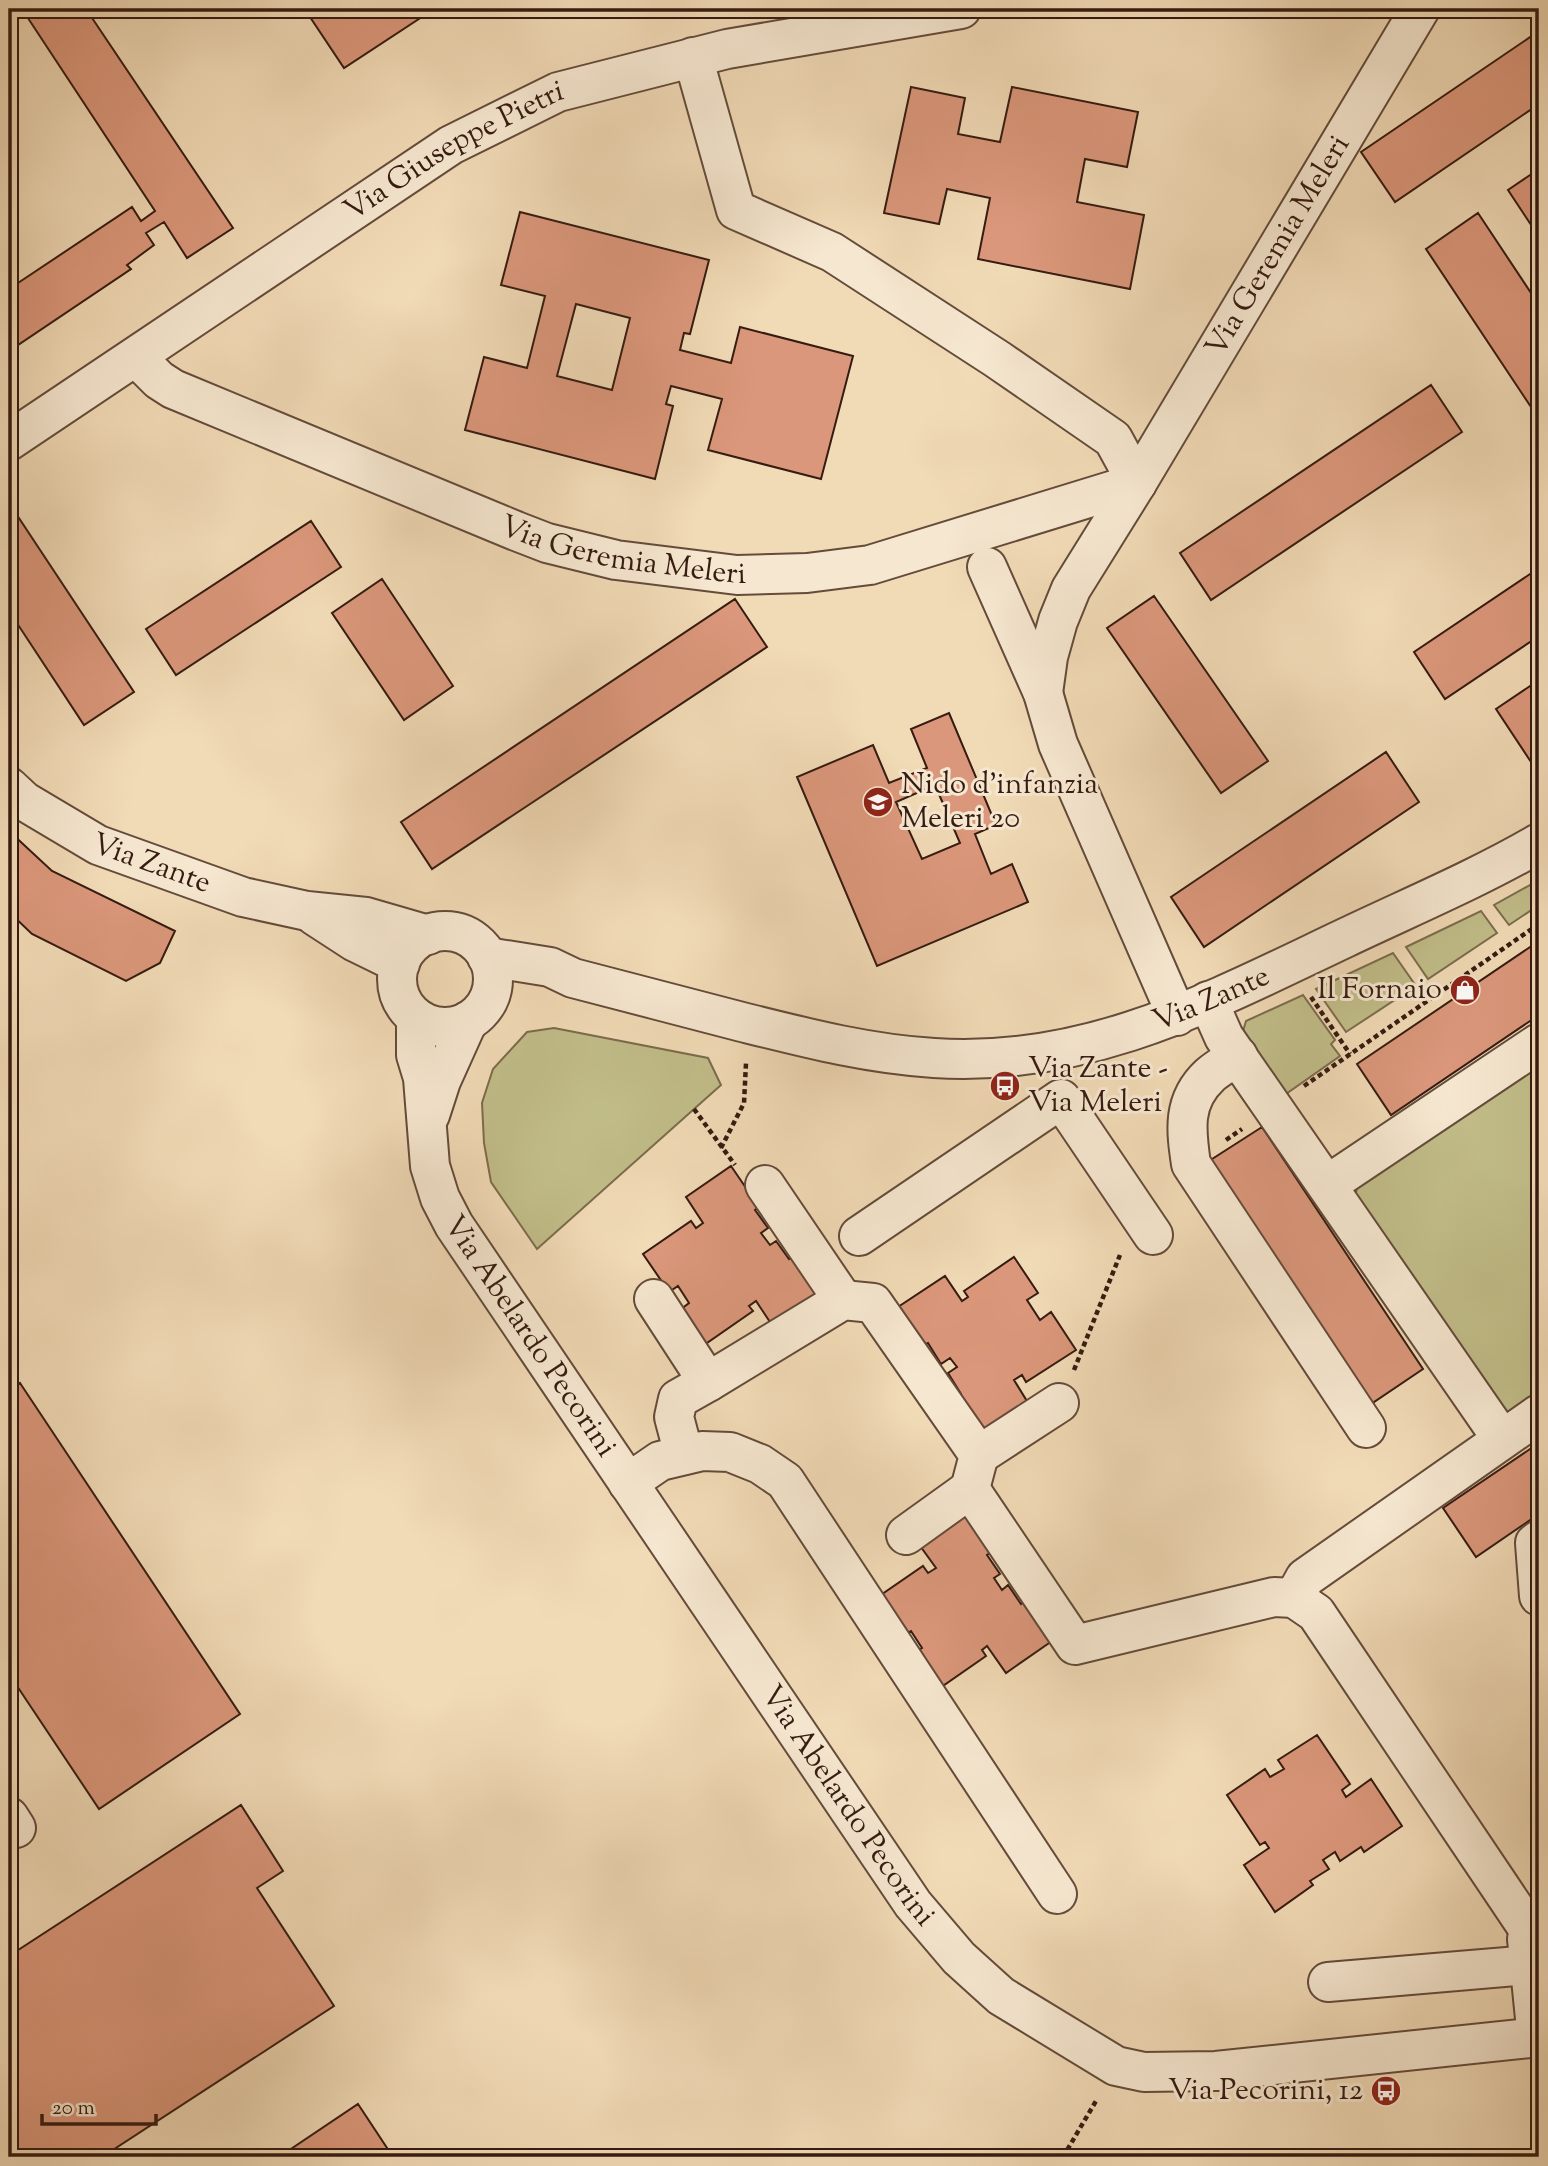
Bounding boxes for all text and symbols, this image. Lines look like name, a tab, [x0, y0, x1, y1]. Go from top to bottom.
street label: Via Giuseppe Pietri	[336, 70, 568, 232]
street label: Via Geremia Meleri	[1196, 127, 1361, 365]
street label: Via Geremia Meleri	[493, 505, 747, 596]
place label: Nido d'infanzia Meleri 20	[901, 764, 1098, 841]
school or university icon: Nido d'infanzia Meleri 20	[861, 785, 895, 819]
street label: Via Zante	[86, 823, 217, 905]
street label: Via Zante	[1147, 955, 1277, 1043]
place label: Il Fornaio	[1317, 969, 1442, 1012]
shop icon: Il Fornaio	[1448, 973, 1482, 1007]
place label: Via Zante - Via Meleri	[1028, 1048, 1168, 1125]
bus stop icon: Via Zante - Via Meleri	[988, 1069, 1022, 1103]
street label: Via Abelardo Pecorini	[432, 1207, 627, 1466]
street label: Via Abelardo Pecorini	[750, 1677, 945, 1936]
place label: Via Pecorini, 12	[1168, 2070, 1363, 2113]
bus stop icon: Via Pecorini, 12	[1369, 2074, 1403, 2108]
scale bar	[42, 2082, 156, 2126]
text: 20 m	[52, 2094, 95, 2124]

